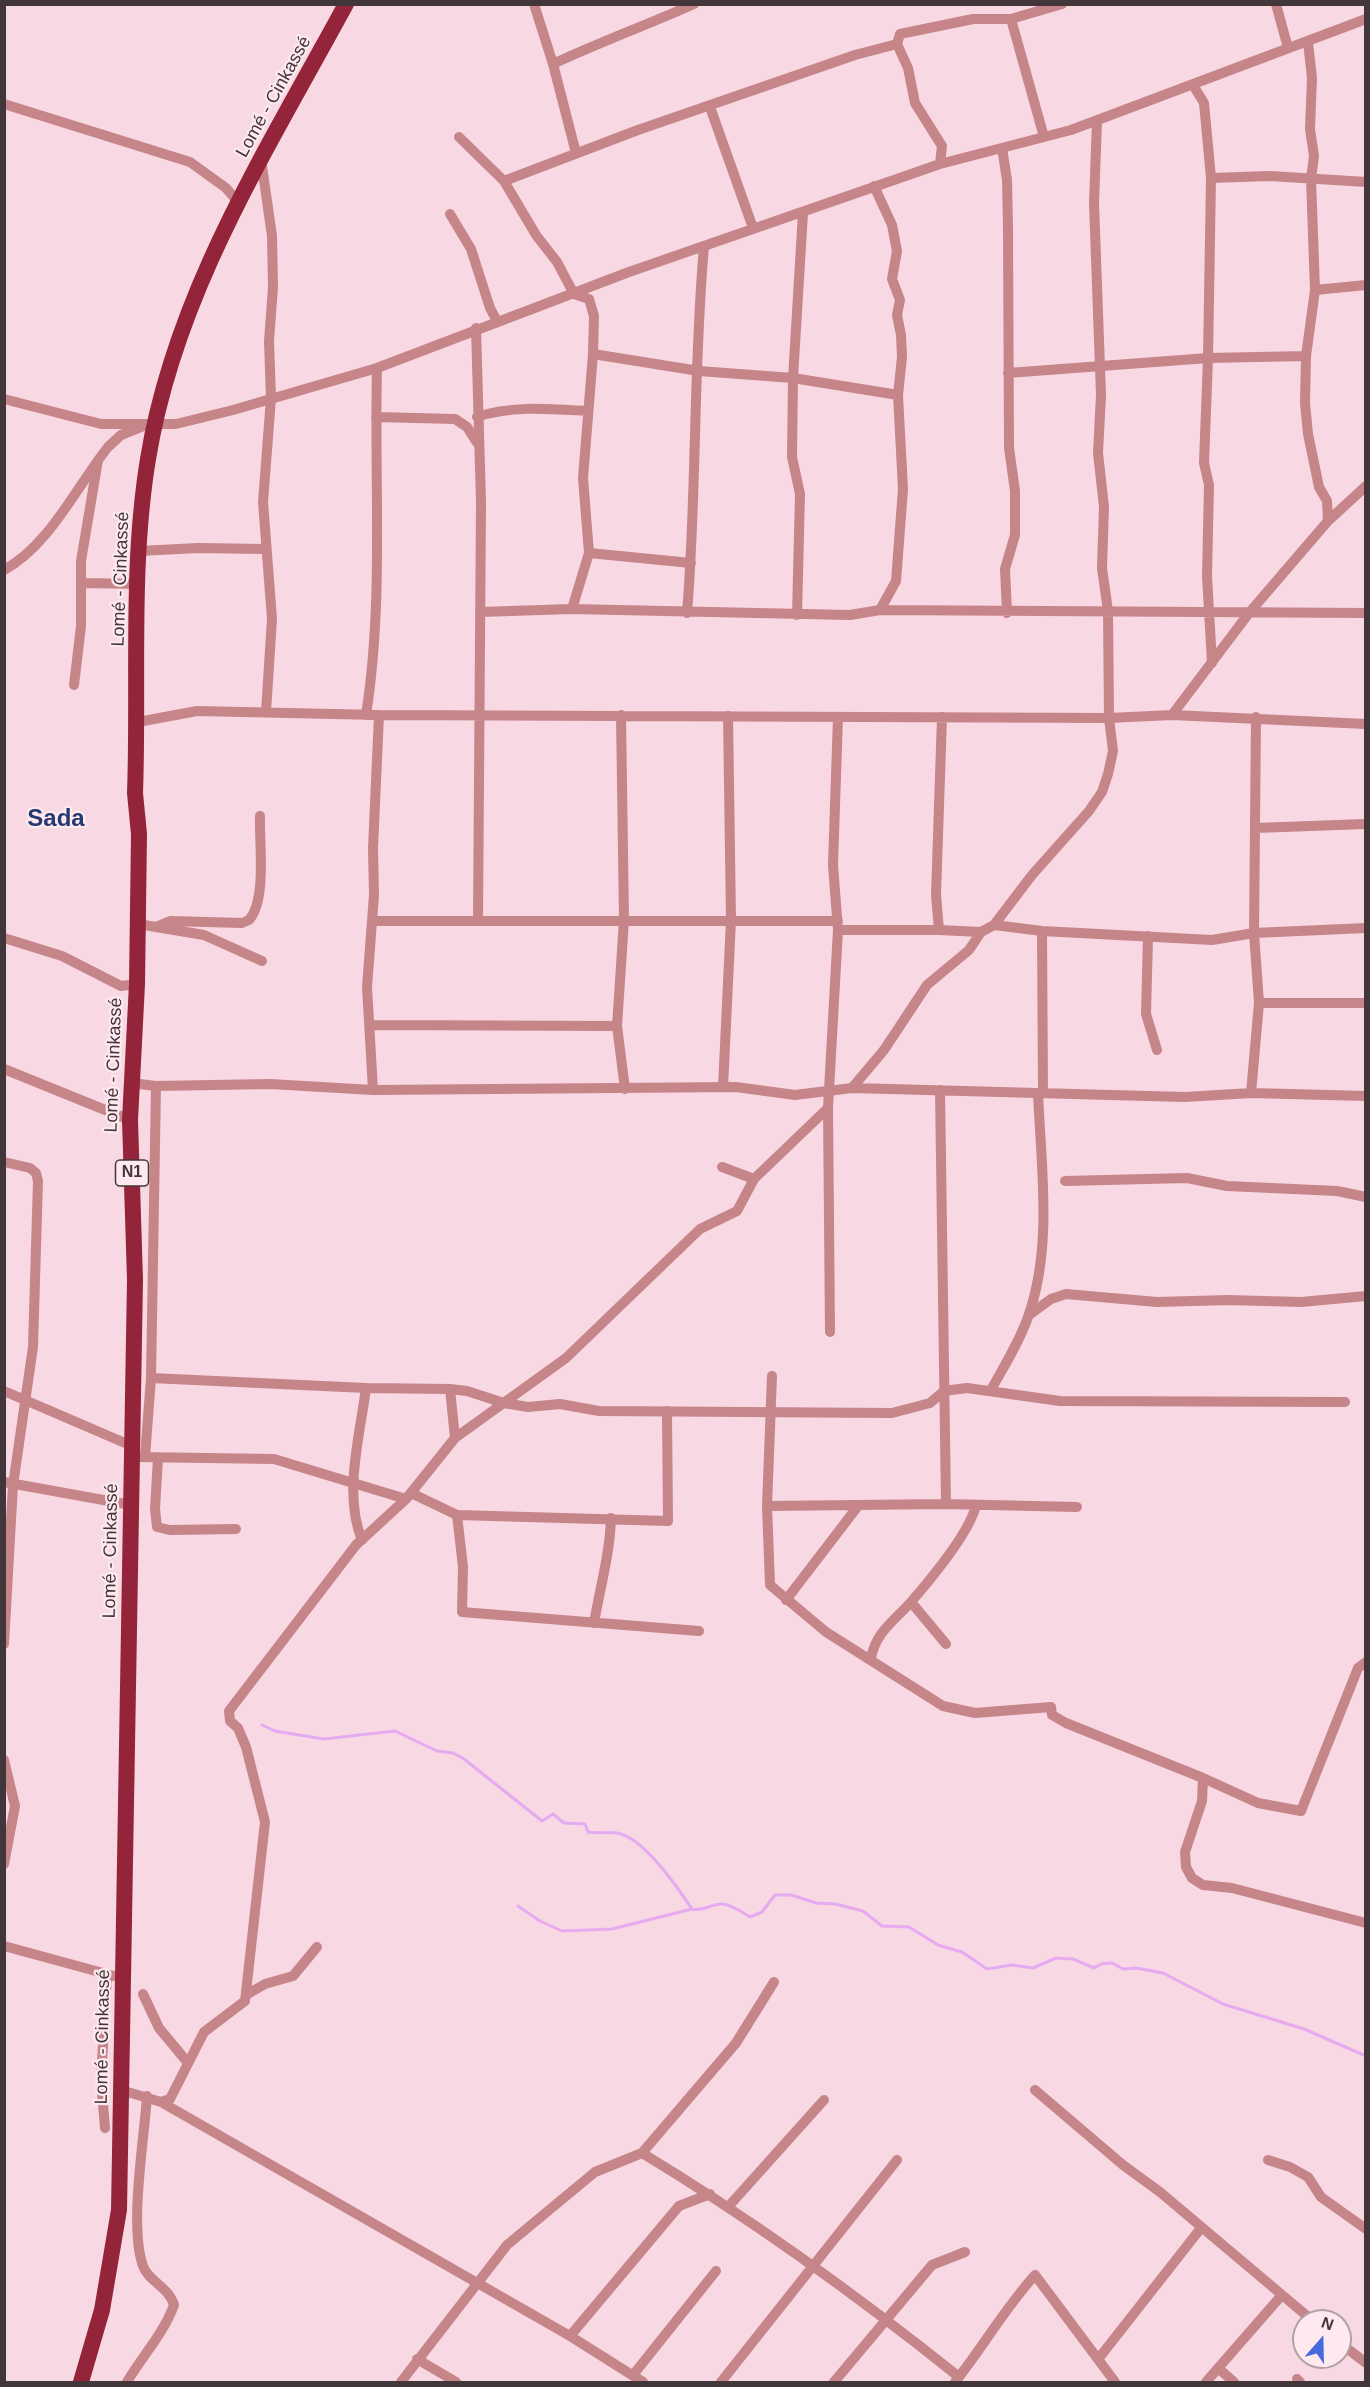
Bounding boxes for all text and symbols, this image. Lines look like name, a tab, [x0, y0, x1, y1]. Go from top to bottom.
street label: Lomé - Cinkassé	[232, 33, 316, 161]
street label: Lomé - Cinkassé	[108, 511, 134, 647]
district label: Sada	[27, 805, 85, 833]
street label: Lomé - Cinkassé	[101, 997, 127, 1133]
road number: N1	[116, 1160, 148, 1186]
street label: Lomé - Cinkassé	[99, 1483, 123, 1619]
street label: Lomé - Cinkassé	[91, 1969, 115, 2105]
north arrow	[1292, 2309, 1352, 2369]
text: N	[1319, 2314, 1336, 2333]

